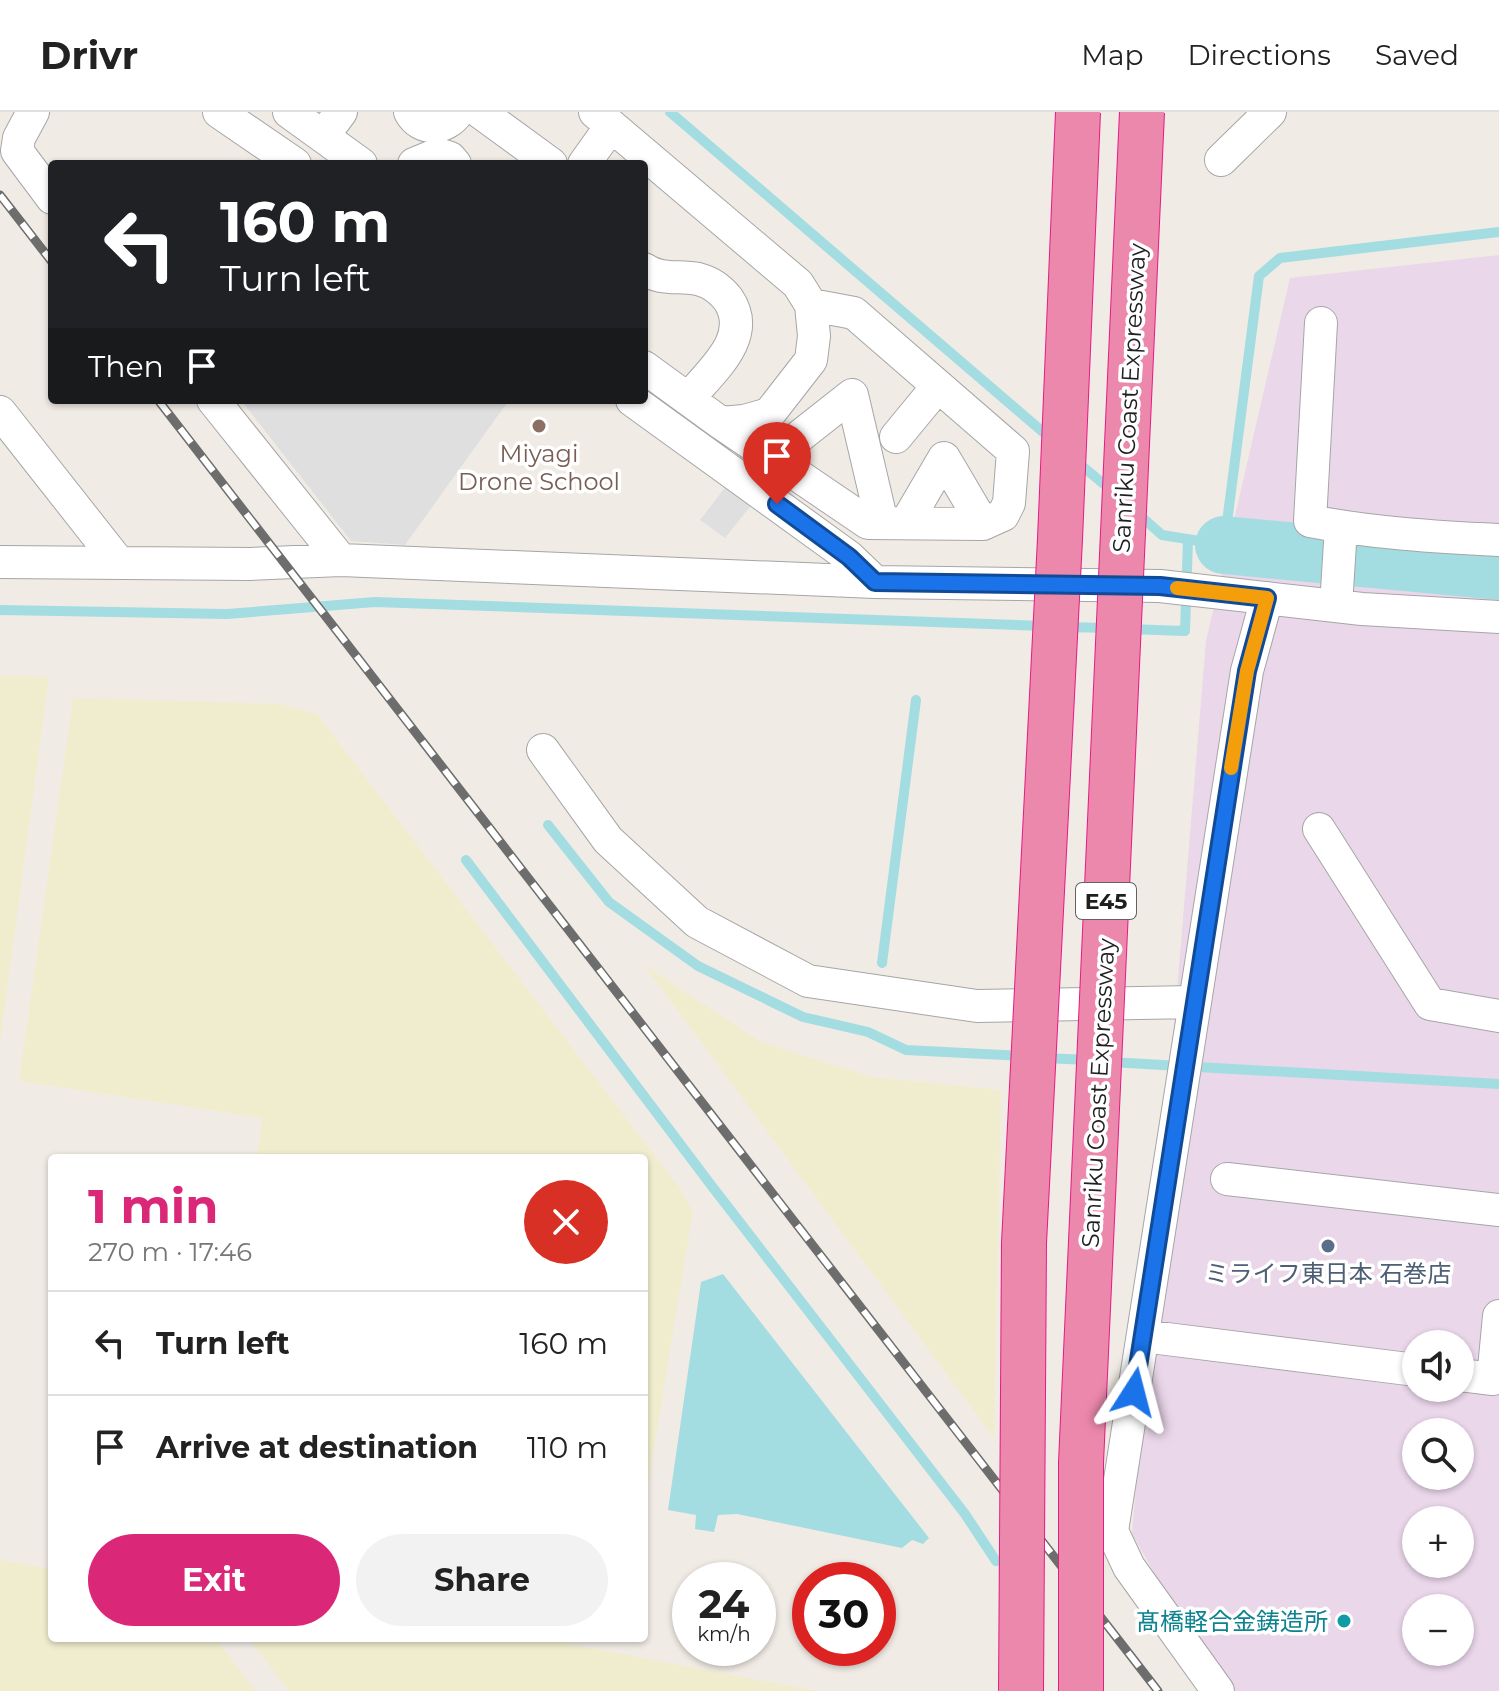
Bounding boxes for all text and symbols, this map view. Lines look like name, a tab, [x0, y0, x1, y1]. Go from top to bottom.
text: Drivr	[40, 32, 138, 79]
text: Map	[1081, 38, 1143, 72]
text: Directions	[1187, 38, 1331, 72]
text: Saved	[1375, 38, 1459, 72]
text: 160 m	[220, 188, 390, 256]
icon: left	[88, 192, 192, 296]
street label: Sanriku Coast Expressway	[1106, 242, 1152, 554]
text: Turn left	[220, 256, 371, 300]
icon: arrive	[180, 344, 224, 388]
text: Then	[88, 348, 164, 385]
marker: Miyagi Drone School	[530, 417, 548, 435]
pin	[743, 422, 811, 504]
icon: arrive	[755, 434, 799, 478]
place label: Miyagi Drone School	[458, 439, 620, 496]
road number: E45	[1076, 883, 1136, 919]
street label: Sanriku Coast Expressway	[1075, 937, 1121, 1249]
text: 1 min	[88, 1177, 218, 1235]
button: close	[524, 1180, 608, 1264]
text: 270 m · 17:46	[88, 1236, 252, 1268]
marker: ミライフ東日本 石巻店	[1319, 1237, 1337, 1255]
place label: ミライフ東日本 石巻店	[1205, 1259, 1451, 1288]
icon: left	[88, 1321, 132, 1365]
text: Turn left	[156, 1325, 289, 1362]
text: 160 m	[519, 1325, 608, 1362]
map controls	[1402, 1330, 1474, 1666]
button: sound	[1402, 1330, 1474, 1402]
position arrow	[1092, 1350, 1176, 1434]
button: search	[1402, 1418, 1474, 1490]
icon: arrive	[88, 1425, 132, 1469]
text: Arrive at destination	[156, 1429, 478, 1466]
text: 110 m	[527, 1429, 608, 1466]
button: +	[1402, 1506, 1474, 1578]
button: Exit	[88, 1534, 340, 1626]
button: Share	[356, 1534, 608, 1626]
speed limit sign: 30	[792, 1562, 896, 1666]
text: 24	[699, 1579, 749, 1628]
button: −	[1402, 1594, 1474, 1666]
place label: 髙橋軽合金鋳造所	[1136, 1607, 1328, 1636]
marker: 髙橋軽合金鋳造所	[1335, 1612, 1353, 1630]
text: km/h	[697, 1622, 751, 1646]

